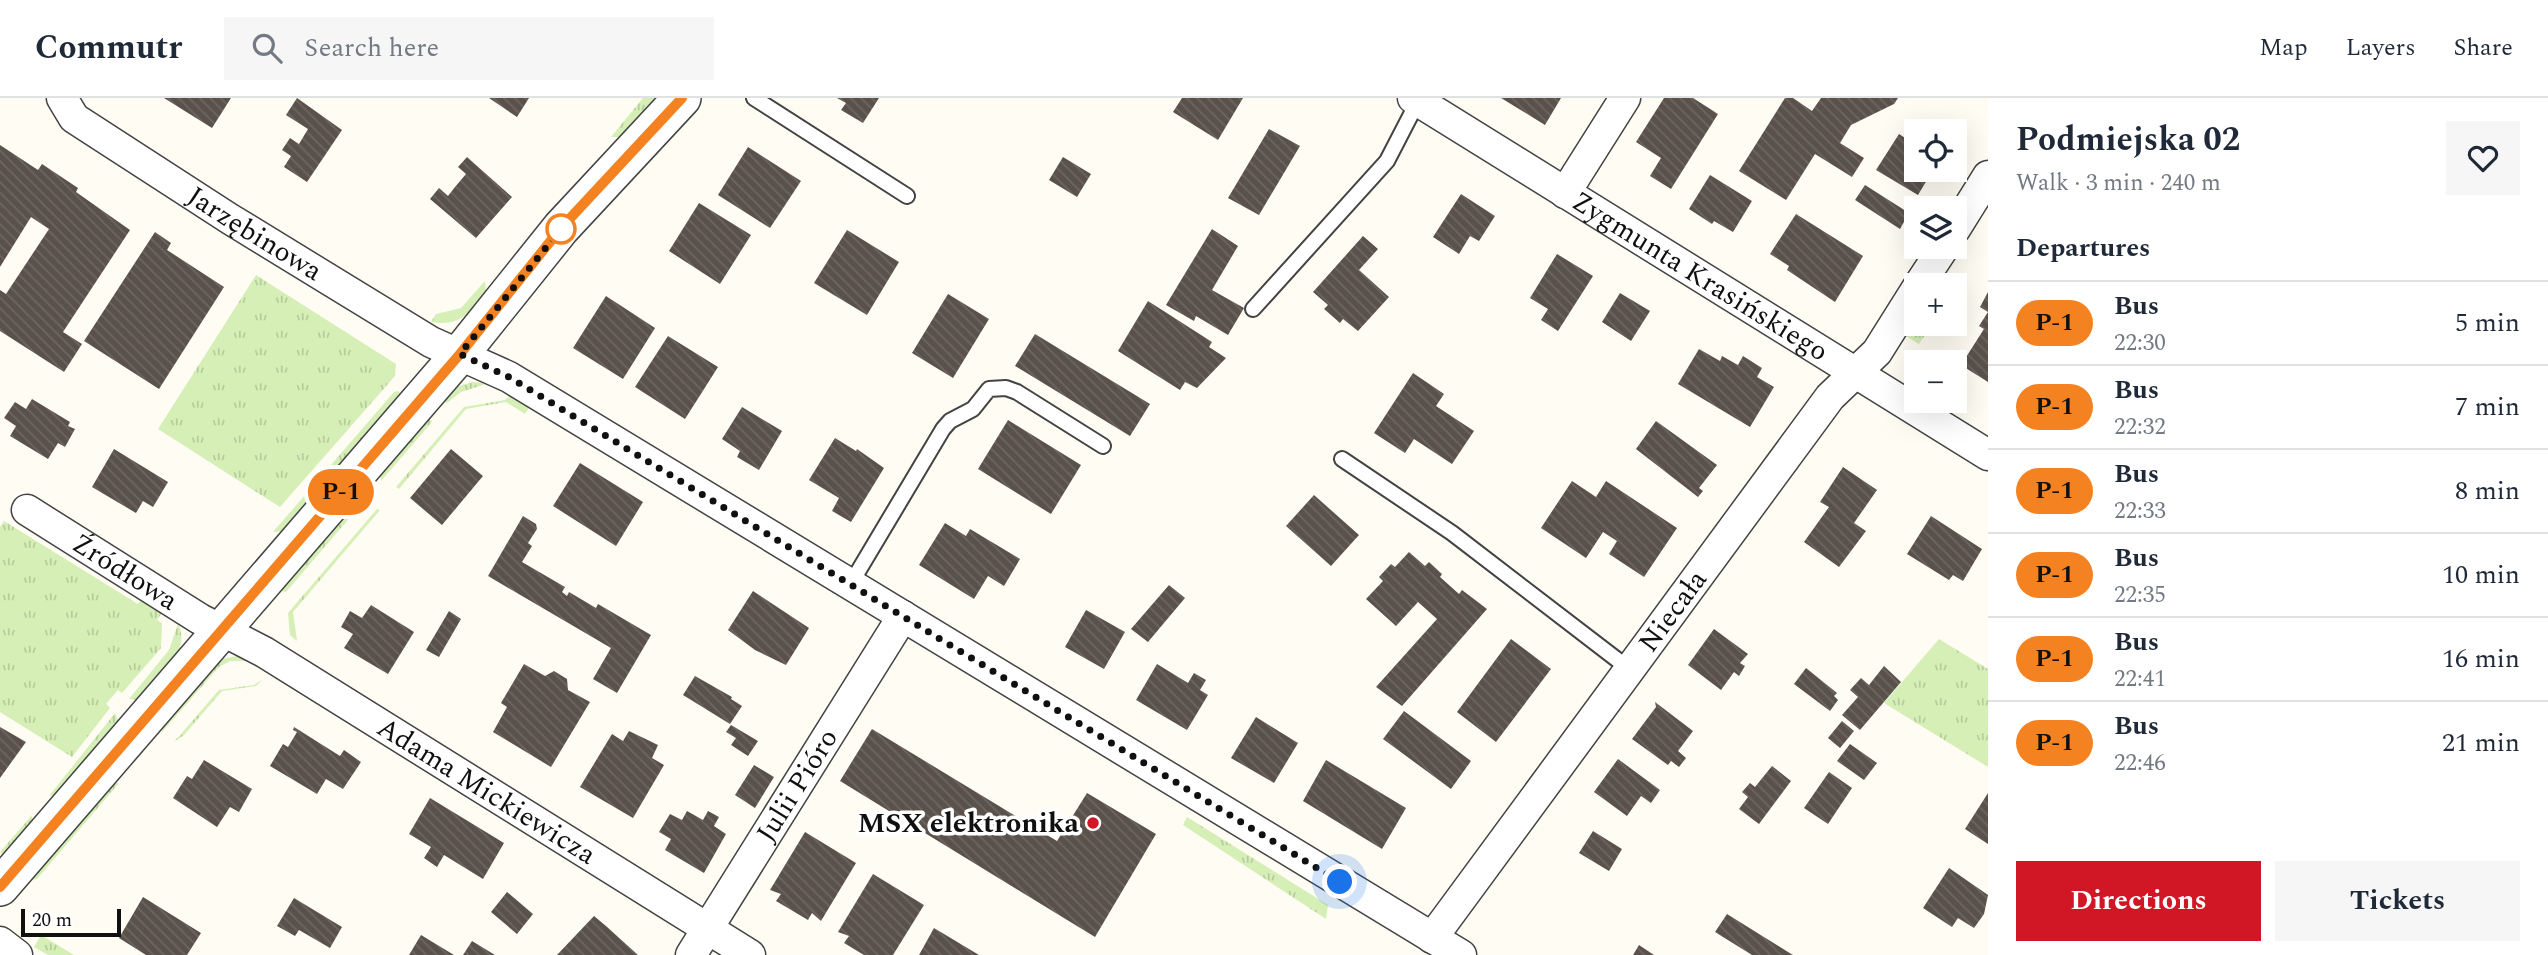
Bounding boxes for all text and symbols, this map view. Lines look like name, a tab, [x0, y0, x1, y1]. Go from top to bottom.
search box	[224, 17, 714, 80]
text: Commutr	[35, 23, 182, 73]
text: Search here	[304, 28, 439, 68]
icon: search	[248, 29, 286, 67]
text: Map	[2259, 30, 2308, 66]
text: Layers	[2346, 30, 2416, 66]
text: Share	[2454, 30, 2513, 66]
text: Podmiejska 02	[2016, 115, 2240, 165]
map controls	[1904, 119, 1967, 413]
button: locate	[1904, 119, 1967, 182]
button: heart	[2446, 121, 2520, 195]
text: Walk · 3 min · 240 m	[2016, 166, 2221, 201]
street label: Jarzębinowa	[179, 175, 331, 292]
street label: Zygmunta Krasińskiego	[1563, 180, 1837, 372]
button: layers	[1904, 196, 1967, 259]
unlabelled marker	[546, 214, 576, 244]
text: Departures	[2016, 228, 2150, 268]
button: +	[1904, 273, 1967, 336]
text: Bus	[2114, 286, 2159, 326]
text: 5 min	[2455, 303, 2520, 343]
text: P-1	[2035, 305, 2074, 341]
text: 22:30	[2114, 326, 2166, 361]
button: −	[1904, 350, 1967, 413]
text: Bus	[2114, 370, 2159, 410]
text: 7 min	[2455, 387, 2520, 427]
text: P-1	[2035, 389, 2074, 425]
text: 22:32	[2114, 410, 2166, 445]
text: Bus	[2114, 454, 2159, 494]
line badge: P-1	[301, 469, 381, 515]
text: 8 min	[2455, 471, 2520, 511]
text: P-1	[2035, 473, 2074, 509]
text: P-1	[322, 474, 360, 510]
text: 22:33	[2114, 494, 2166, 529]
street label: Źródłowa	[64, 522, 187, 622]
text: Bus	[2114, 538, 2159, 578]
text: 10 min	[2442, 555, 2520, 595]
text: P-1	[2035, 557, 2074, 593]
street label: Niecała	[1628, 560, 1718, 661]
text: 22:35	[2114, 578, 2166, 613]
text: Bus	[2114, 622, 2159, 662]
text: 16 min	[2442, 639, 2520, 679]
text: P-1	[2035, 641, 2074, 677]
text: 22:41	[2114, 662, 2166, 697]
street label: Adama Mickiewicza	[369, 706, 605, 876]
text: Bus	[2114, 706, 2159, 746]
street label: Julii Pióro	[745, 720, 849, 851]
text: 21 min	[2442, 723, 2520, 763]
text: P-1	[2035, 725, 2074, 761]
text: 22:46	[2114, 746, 2166, 781]
place label: MSX elektronika	[857, 802, 1080, 845]
marker: MSX elektronika	[1085, 815, 1101, 831]
button: Directions	[2016, 861, 2261, 941]
button: Tickets	[2275, 861, 2520, 941]
your location	[1322, 864, 1357, 899]
scale bar	[21, 906, 121, 938]
text: 20 m	[32, 906, 72, 935]

